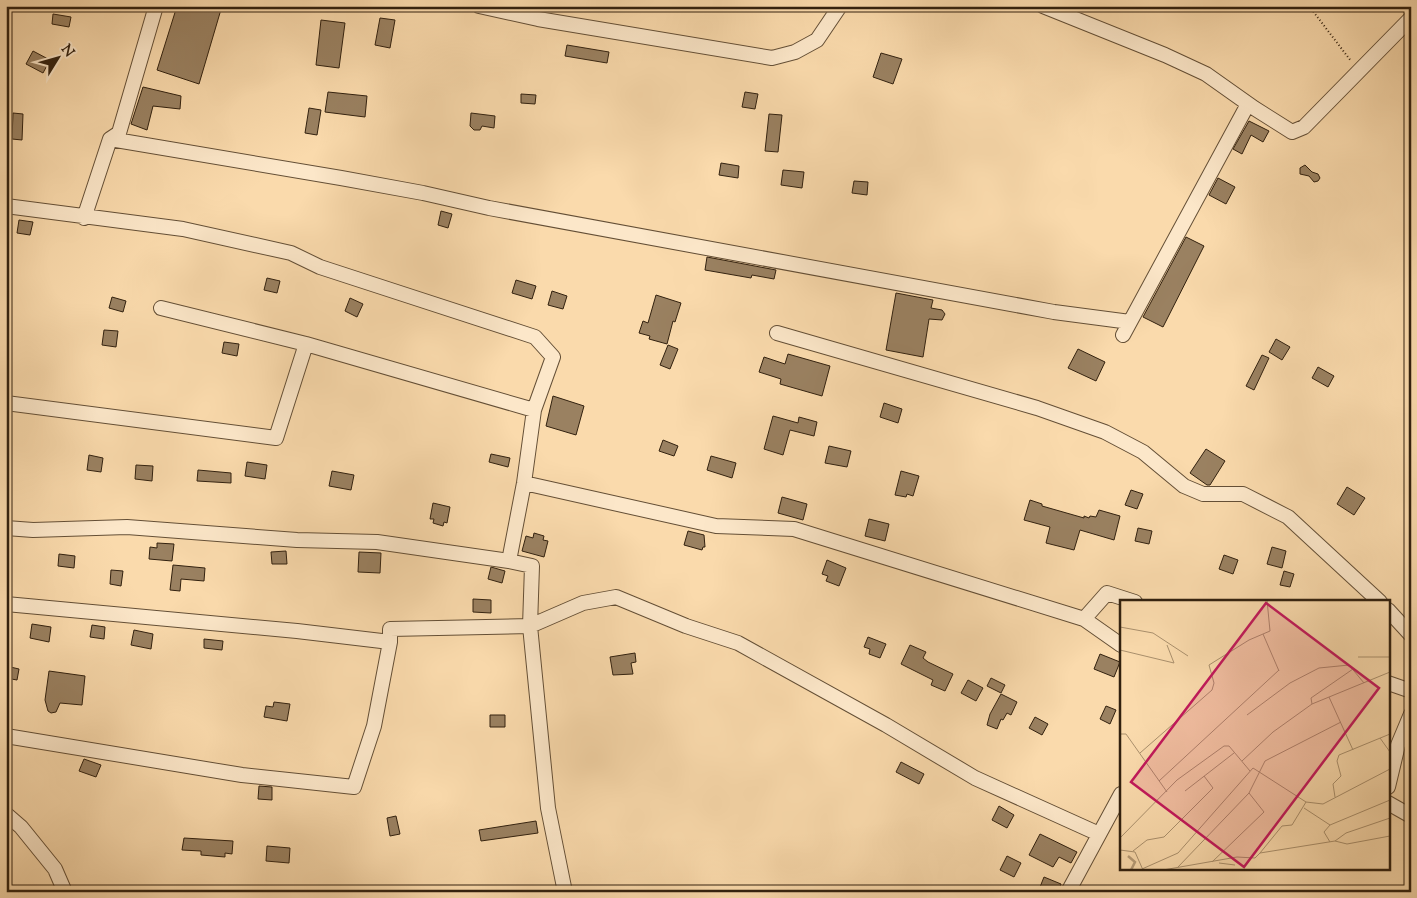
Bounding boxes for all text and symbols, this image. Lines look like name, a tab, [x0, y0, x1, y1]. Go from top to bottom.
north arrow	[32, 32, 82, 82]
text: N	[55, 41, 78, 62]
inset map	[1120, 600, 1390, 870]

